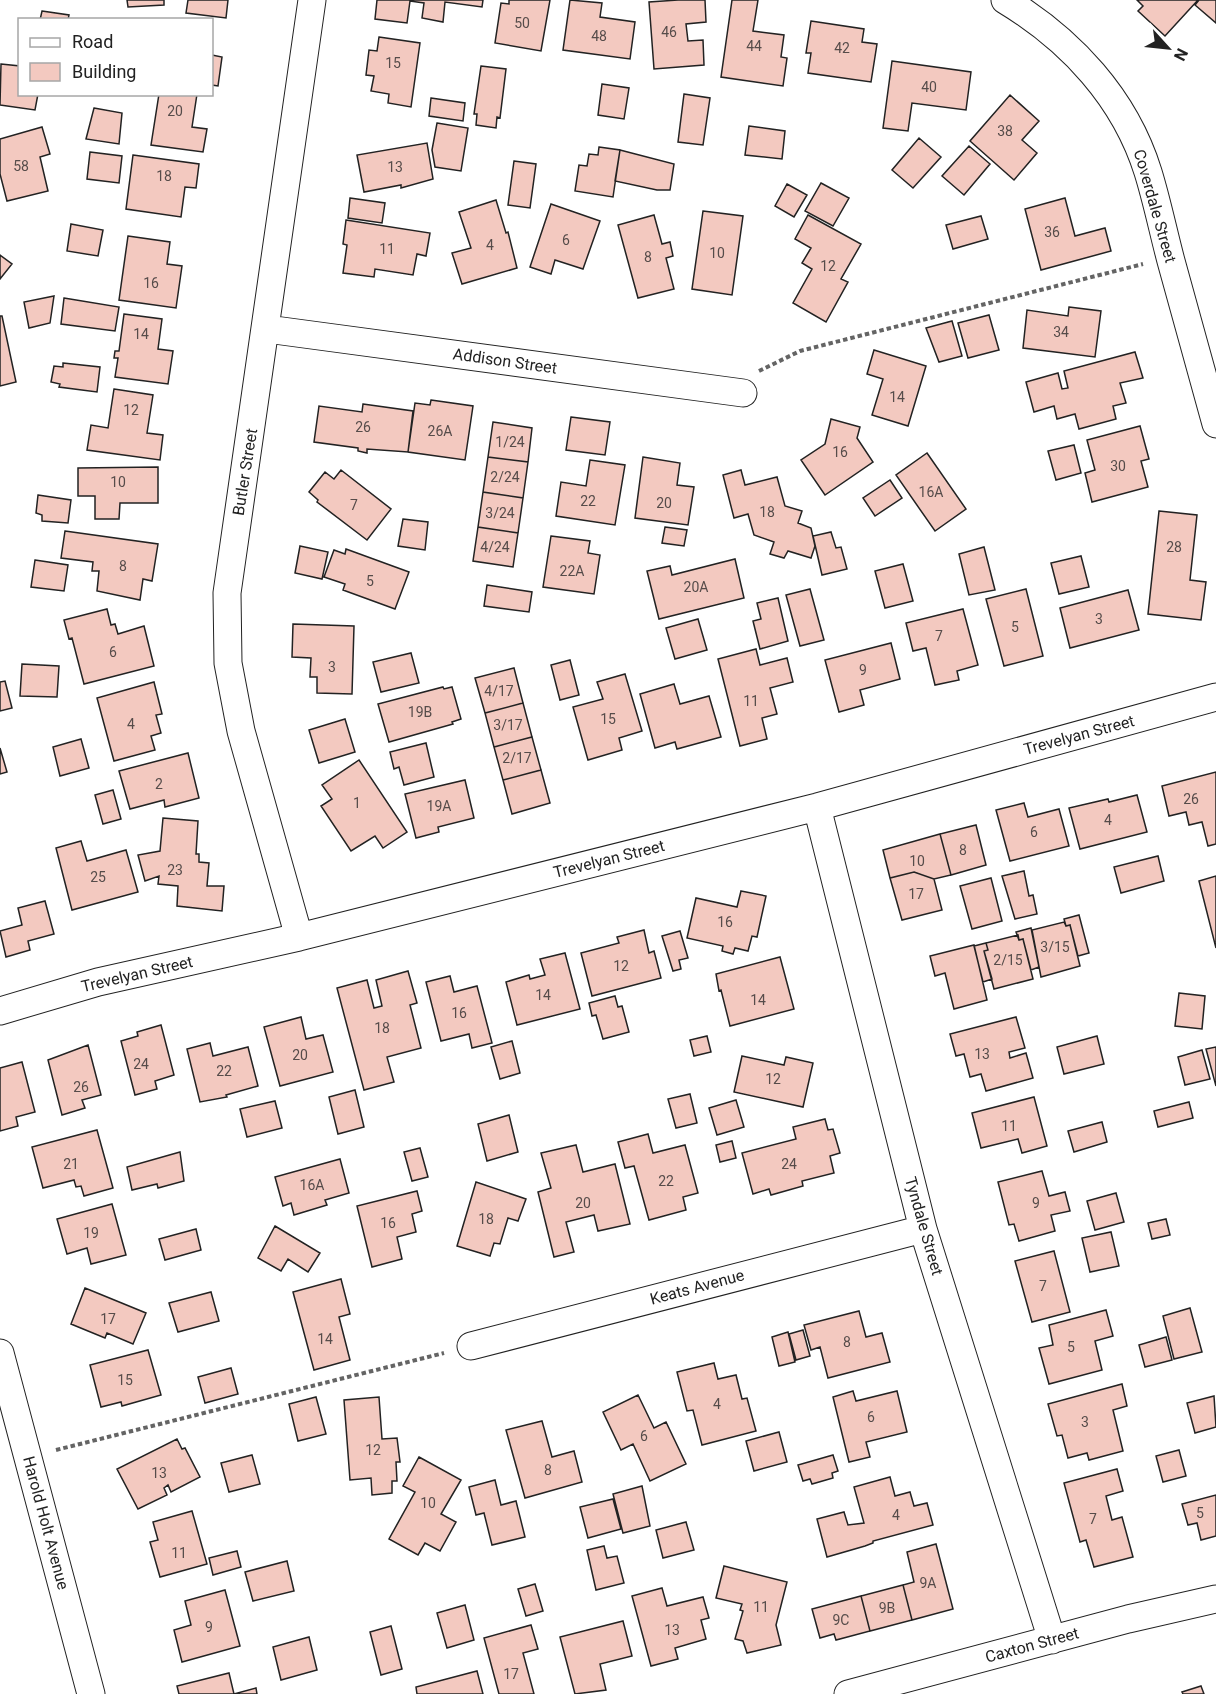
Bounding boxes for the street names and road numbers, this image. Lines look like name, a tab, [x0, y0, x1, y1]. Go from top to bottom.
street label: Coverdale Street	[1130, 147, 1180, 265]
street label: Addison Street	[452, 344, 558, 378]
street label: Butler Street	[229, 427, 261, 517]
street label: Trevelyan Street	[1022, 711, 1136, 759]
street label: Trevelyan Street	[551, 836, 667, 882]
street label: Trevelyan Street	[79, 952, 195, 996]
street label: Tyndale Street	[901, 1175, 947, 1277]
street label: Keats Avenue	[648, 1265, 746, 1309]
street label: Harold Holt Avenue	[19, 1454, 73, 1592]
street label: Caxton Street	[983, 1623, 1081, 1667]

